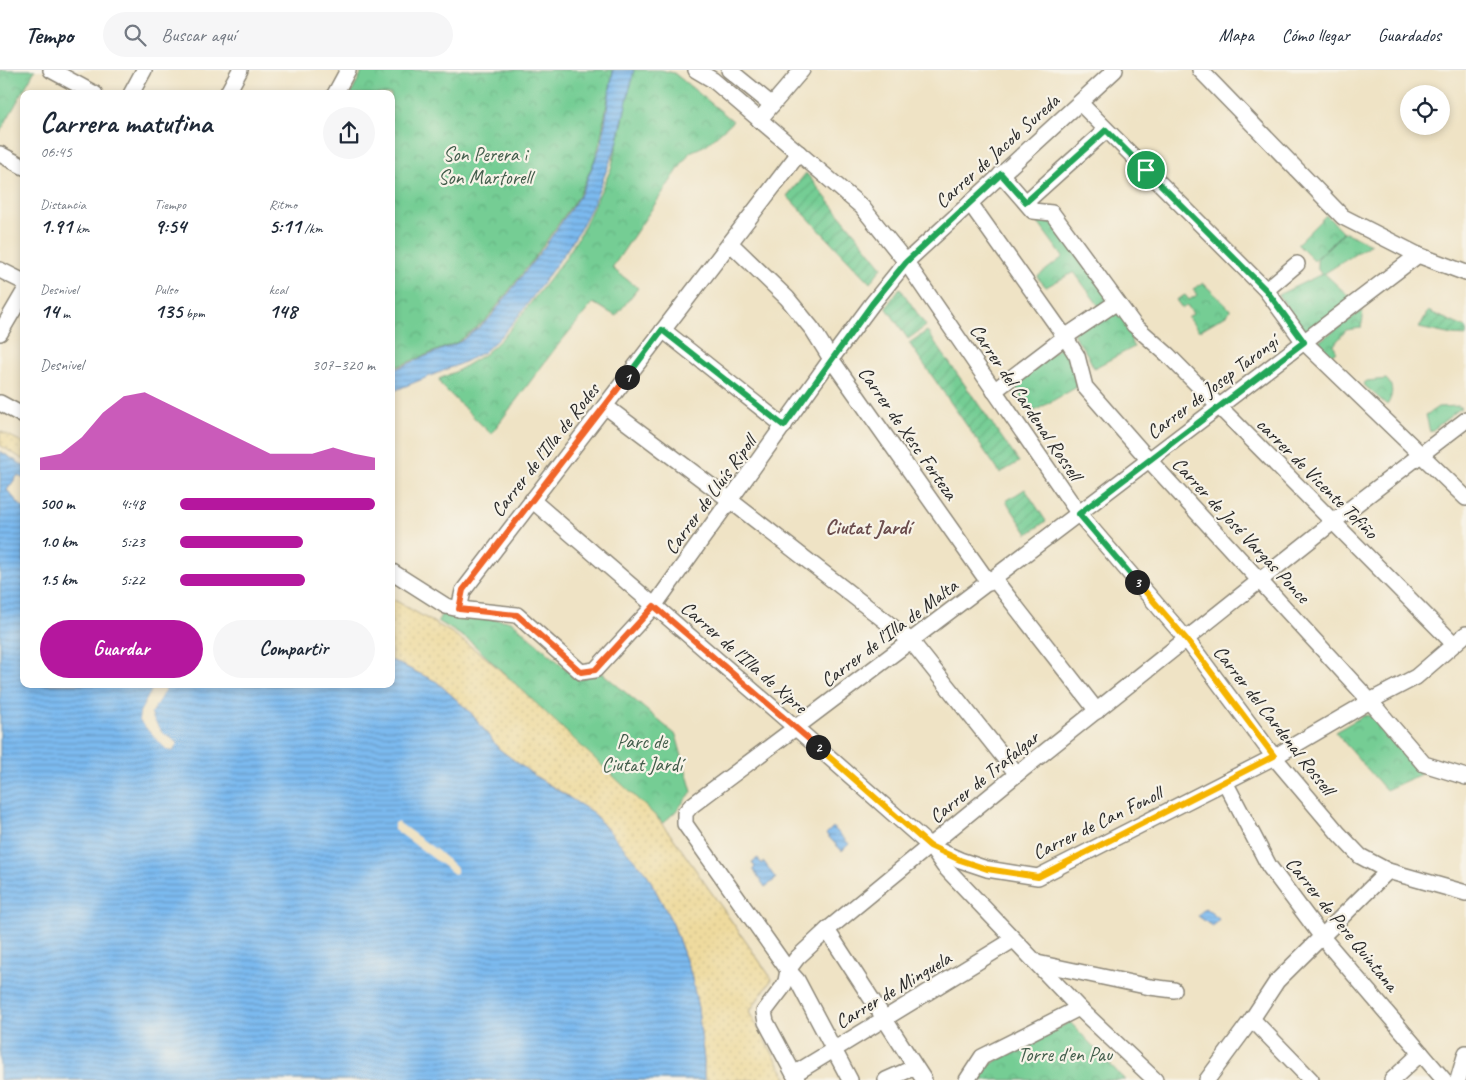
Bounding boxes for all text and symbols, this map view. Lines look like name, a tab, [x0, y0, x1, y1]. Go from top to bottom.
search box	[103, 12, 453, 57]
text: Tempo	[25, 20, 73, 50]
icon: search	[121, 21, 149, 49]
text: Buscar aquí	[161, 23, 236, 47]
text: Mapa	[1219, 24, 1254, 46]
text: Cómo llegar	[1282, 24, 1350, 46]
text: Guardados	[1378, 24, 1441, 46]
map controls	[1400, 85, 1450, 135]
button: locate	[1400, 85, 1450, 135]
street label: Carrer de Jacob Sureda	[929, 87, 1066, 214]
text: Carrera matutina	[40, 105, 212, 140]
button: share	[323, 107, 375, 159]
text: 06:45	[40, 142, 72, 162]
park label: Son Perera i Son Martorell	[438, 142, 536, 190]
pin	[1125, 149, 1167, 191]
icon: arrive	[1132, 156, 1160, 184]
text: Distancia	[40, 196, 86, 213]
text: Tiempo	[154, 196, 186, 213]
text: Ritmo	[269, 196, 297, 213]
text: 1.91	[40, 213, 72, 239]
text: 9:54	[154, 213, 186, 239]
text: 5:11	[269, 213, 301, 239]
text: km	[72, 220, 89, 237]
text: /km	[301, 220, 323, 237]
text: Desnivel	[40, 281, 78, 298]
text: Pulso	[154, 281, 178, 298]
text: kcal	[269, 281, 287, 298]
text: 14	[40, 298, 59, 324]
text: 135	[154, 298, 182, 324]
text: 148	[269, 298, 297, 324]
text: m	[59, 305, 70, 322]
text: bpm	[182, 305, 205, 322]
street label: Carrer del Cardenal Rossell	[964, 319, 1090, 488]
street label: Carrer de Josep Tarongí	[1141, 327, 1286, 445]
text: Desnivel	[40, 355, 83, 375]
text: 307–320 m	[312, 355, 375, 375]
street label: Carrer de Xesc Forteza	[853, 361, 964, 506]
pin: 1	[614, 364, 640, 390]
text: 1	[624, 369, 631, 386]
street label: Carrer de l'Illa de Rodes	[485, 376, 606, 522]
street label: carrer de Vicente Tofiño	[1251, 412, 1384, 545]
street label: Carrer de Lluís Ripoll	[658, 428, 764, 559]
street label: Carrer de José Vargas Ponce	[1167, 452, 1316, 610]
text: 500 m	[40, 494, 74, 514]
text: 4:48	[120, 494, 145, 514]
district label: Ciutat Jardí	[825, 514, 915, 540]
text: 1.0 km	[40, 532, 77, 552]
text: 5:23	[120, 532, 145, 552]
text: 1.5 km	[40, 570, 77, 590]
text: 5:22	[120, 570, 145, 590]
pin: 3	[1124, 570, 1150, 594]
street label: Carrer de l'Illa de Malta	[815, 573, 964, 693]
text: 3	[1134, 574, 1141, 591]
street label: Carrer de l'Illa de Xipre	[676, 595, 814, 720]
button: Guardar	[40, 620, 203, 678]
button: Compartir	[213, 620, 375, 678]
street label: Carrer del Cardenal Rossell	[1208, 640, 1343, 803]
street label: Carrer de Trafalgar	[924, 724, 1045, 829]
park label: Parc de Ciutat Jardí	[602, 729, 686, 777]
pin: 2	[806, 734, 830, 760]
text: 2	[815, 739, 822, 756]
street label: Carrer de Can Fonoll	[1028, 779, 1169, 865]
street label: Carrer de Pere Quintana	[1280, 852, 1405, 998]
street label: Carrer de Minguela	[831, 945, 957, 1034]
park label: Torre d'en Pau	[1018, 1042, 1114, 1067]

